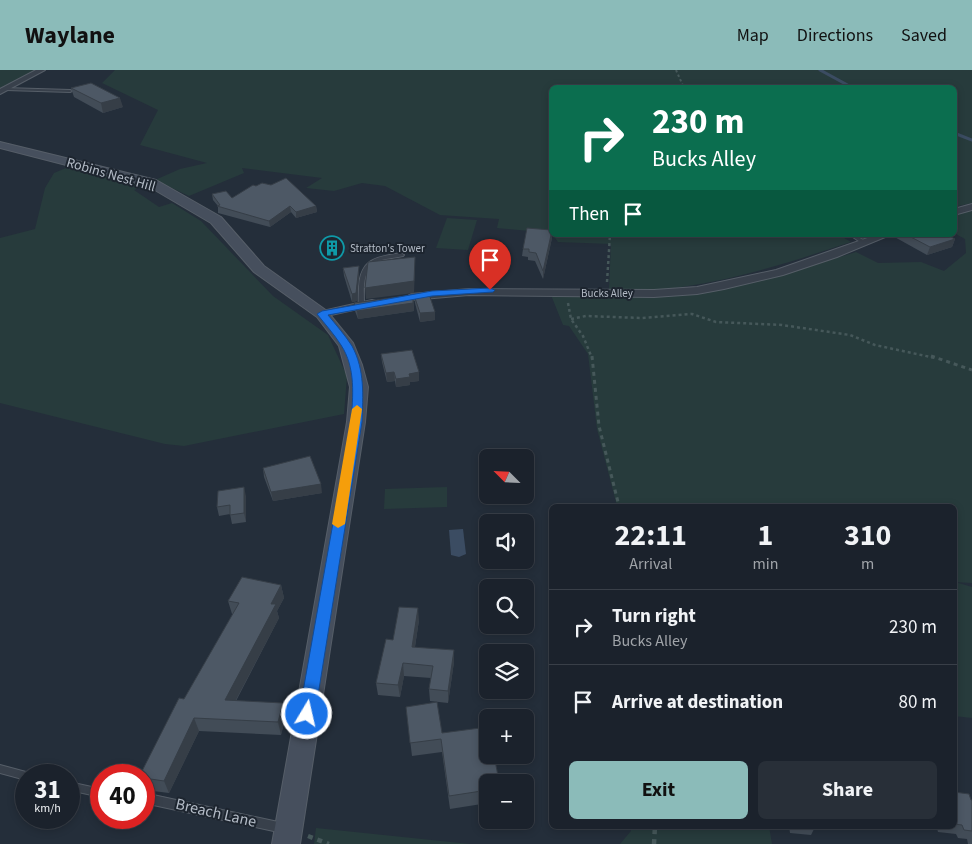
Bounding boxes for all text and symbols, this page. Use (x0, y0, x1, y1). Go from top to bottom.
text: Waylane (25, 18, 115, 53)
text: Map (737, 23, 769, 48)
text: Directions (797, 23, 873, 48)
text: Saved (901, 23, 947, 48)
text: 230 m (652, 97, 744, 147)
icon: right (569, 105, 634, 170)
text: Bucks Alley (652, 143, 756, 175)
street label: Robins Nest Hill (64, 153, 158, 197)
icon: arrive (619, 200, 647, 228)
text: Then (569, 201, 609, 228)
building icon: Stratton's Tower (319, 235, 345, 261)
pin (469, 239, 511, 290)
place label: Stratton's Tower (350, 241, 425, 256)
icon: arrive (476, 246, 504, 274)
street label: Bucks Alley (581, 286, 633, 301)
north arrow (479, 449, 534, 504)
map controls (479, 449, 534, 829)
button: sound (479, 514, 534, 569)
text: 22:11 (615, 514, 687, 557)
text: 1 (757, 514, 773, 557)
text: 310 (844, 514, 891, 557)
text: Arrival (629, 553, 672, 575)
text: min (752, 553, 778, 575)
text: m (861, 553, 874, 575)
button: search (479, 579, 534, 634)
text: Turn right (612, 603, 696, 630)
icon: right (569, 613, 597, 641)
text: 230 m (889, 614, 937, 641)
text: Bucks Alley (612, 630, 688, 652)
button: layers (479, 644, 534, 699)
position arrow (280, 687, 332, 739)
icon: arrive (569, 688, 597, 716)
text: Arrive at destination (612, 689, 783, 716)
text: 80 m (899, 689, 937, 716)
button: + (479, 709, 534, 764)
button: Exit (569, 761, 748, 819)
button: Share (758, 761, 937, 819)
speed limit sign: 40 (90, 764, 155, 829)
text: 31 (34, 772, 61, 808)
button: − (479, 774, 534, 829)
street label: Breach Lane (173, 793, 259, 833)
text: km/h (34, 800, 61, 817)

